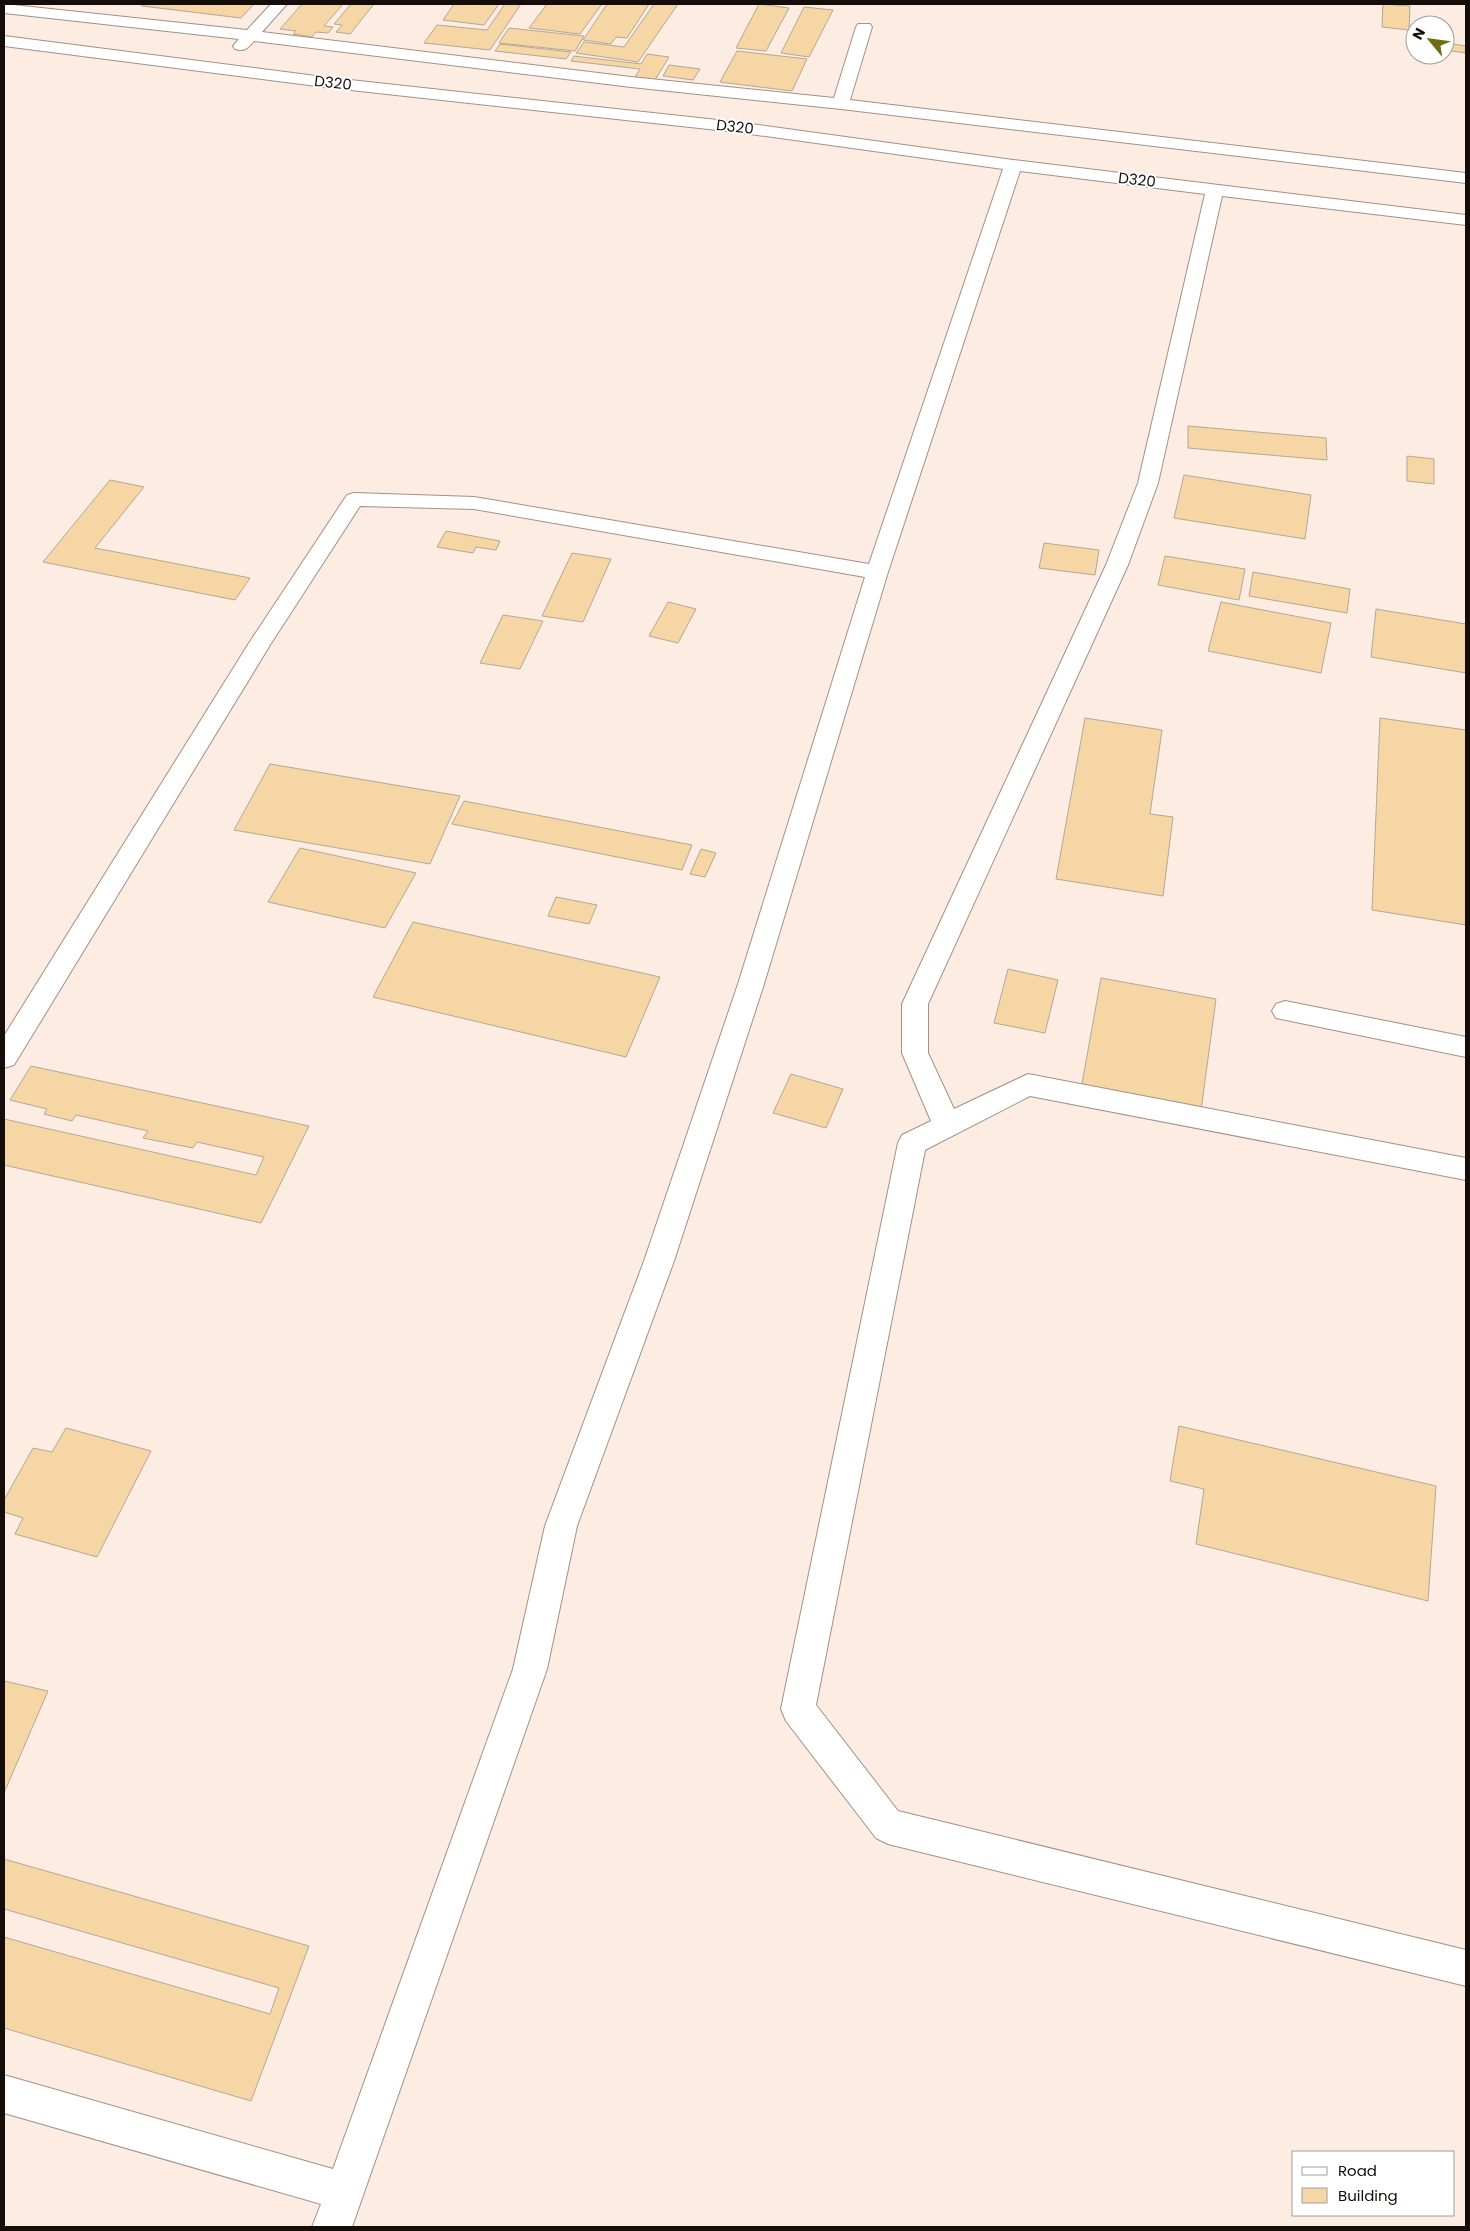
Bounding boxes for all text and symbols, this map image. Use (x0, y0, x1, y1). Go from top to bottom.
north arrow (1405, 15, 1455, 65)
text: N (1407, 24, 1430, 43)
street label: D320 (313, 70, 353, 95)
street label: D320 (715, 114, 755, 139)
street label: D320 (1117, 167, 1157, 192)
legend (1292, 2151, 1455, 2216)
text: Road (1338, 2160, 1377, 2181)
text: Building (1338, 2185, 1398, 2206)

